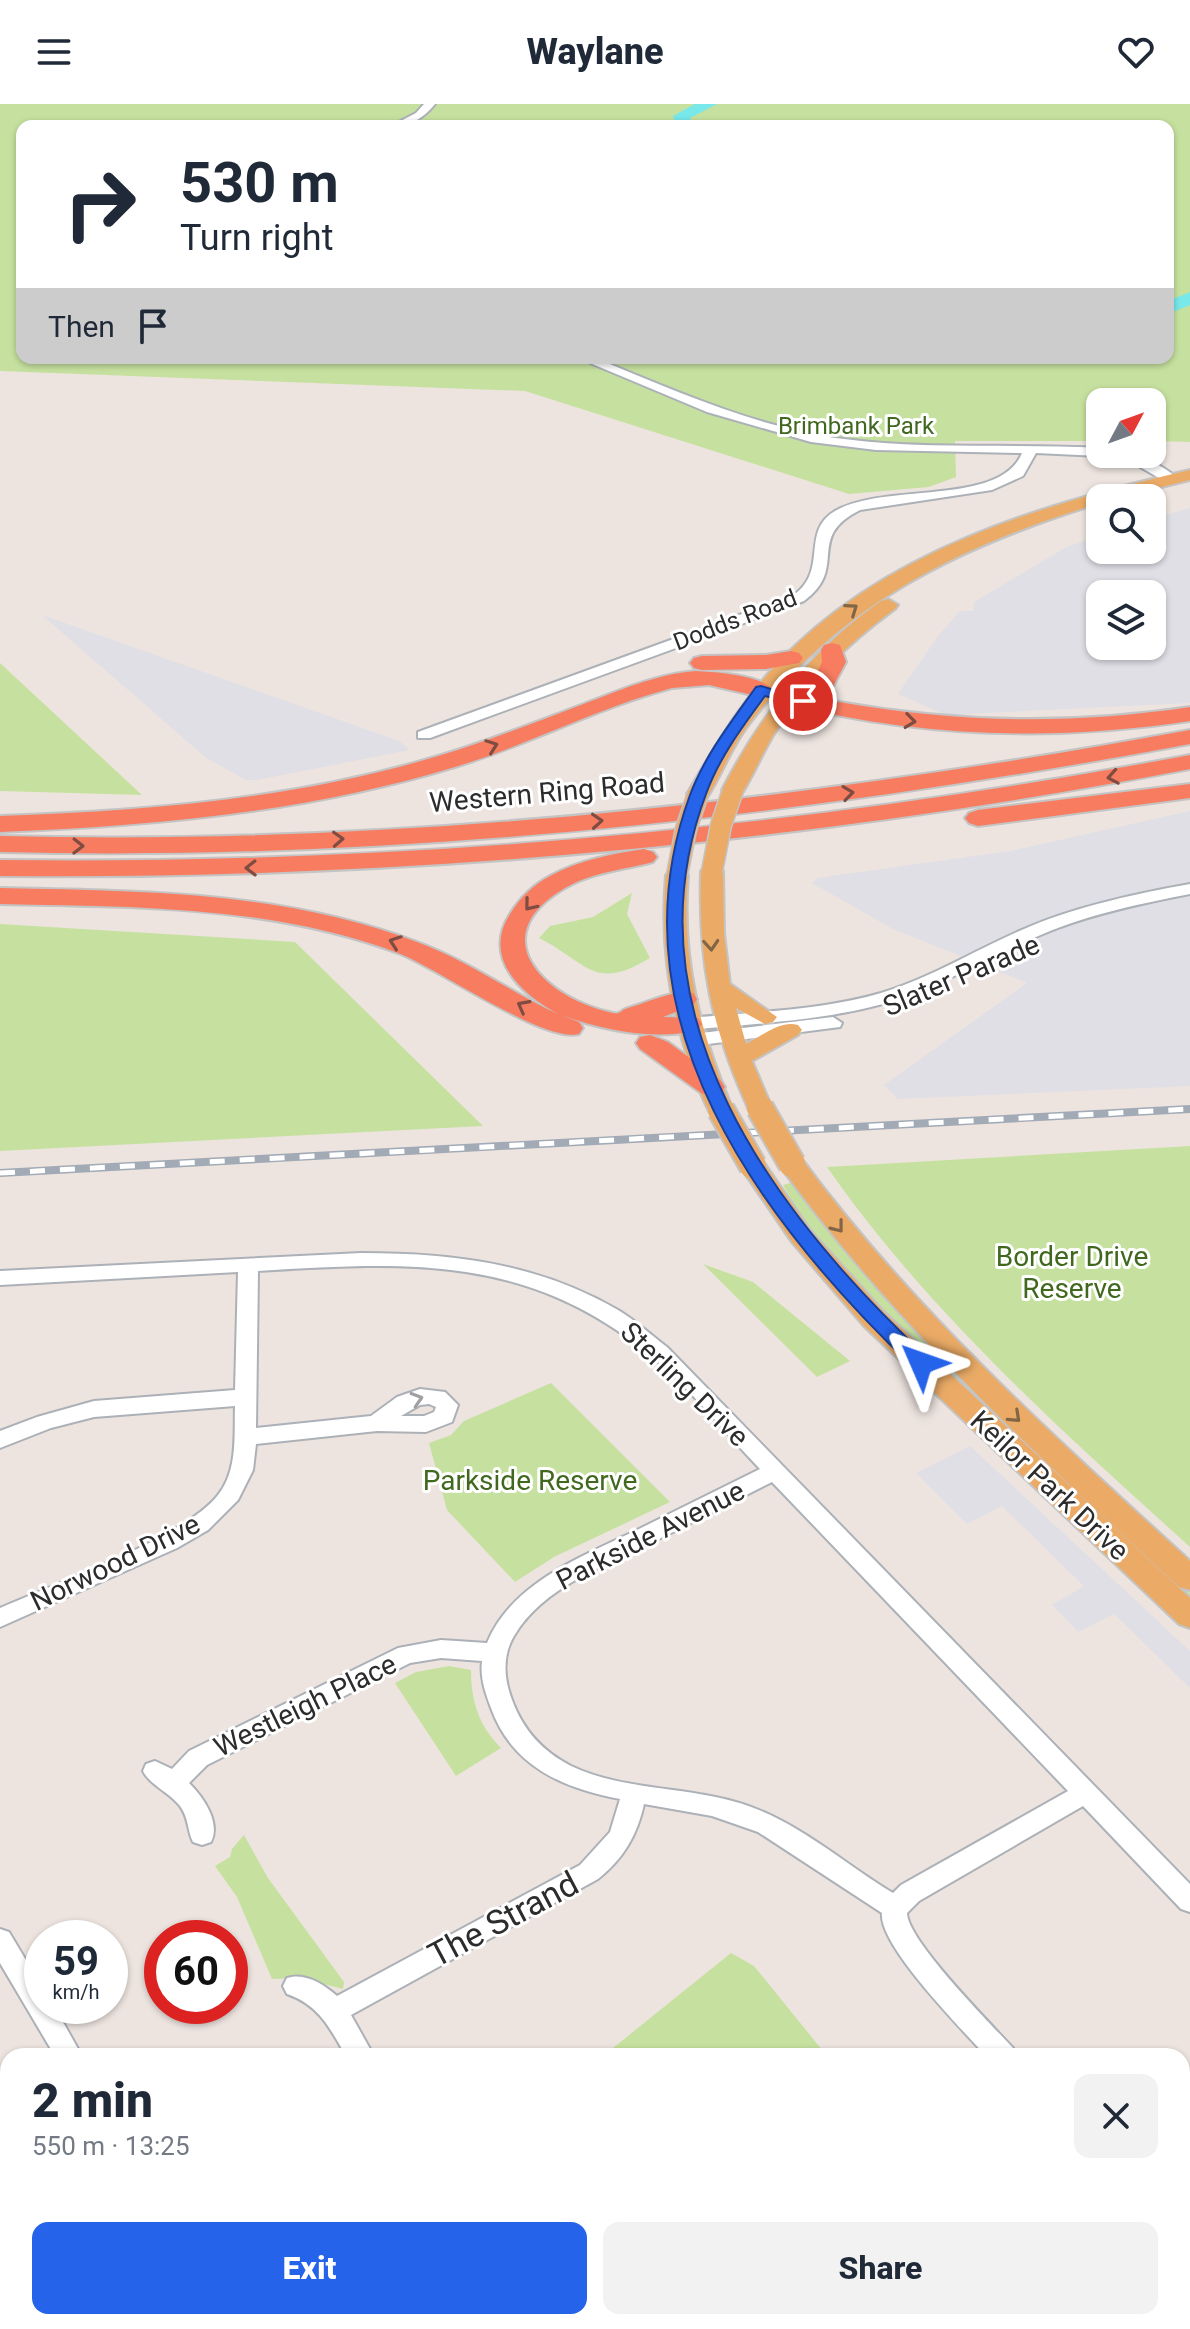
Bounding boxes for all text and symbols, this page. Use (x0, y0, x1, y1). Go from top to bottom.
icon: menu (32, 30, 76, 74)
icon: heart (1114, 30, 1158, 74)
text: Waylane (527, 31, 663, 73)
text: 530 m (180, 150, 339, 216)
icon: right (48, 152, 152, 256)
text: Turn right (180, 217, 333, 259)
icon: arrive (131, 304, 175, 348)
text: Then (48, 309, 115, 344)
north arrow (1086, 388, 1166, 468)
map controls (1086, 388, 1166, 660)
park label: Brimbank Park (778, 412, 935, 440)
button: search (1086, 484, 1166, 564)
button: layers (1086, 580, 1166, 660)
street label: Dodds Road (669, 584, 801, 656)
one-way arrow (843, 604, 858, 618)
pin (769, 667, 837, 735)
icon: arrive (781, 679, 825, 723)
one-way arrow (903, 712, 917, 729)
one-way arrow (485, 739, 499, 756)
street label: Western Ring Road (428, 766, 666, 819)
one-way arrow (1107, 768, 1120, 785)
one-way arrow (841, 785, 855, 802)
one-way arrow (591, 812, 604, 829)
one-way arrow (332, 831, 345, 848)
one-way arrow (72, 837, 85, 854)
one-way arrow (244, 859, 257, 876)
one-way arrow (525, 896, 540, 911)
street label: Slater Parade (878, 928, 1044, 1023)
one-way arrow (389, 935, 403, 952)
one-way arrow (702, 939, 719, 952)
one-way arrow (517, 1000, 531, 1016)
one-way arrow (828, 1218, 843, 1232)
park label: Border Drive Reserve (996, 1240, 1148, 1305)
street label: Sterling Drive (614, 1315, 755, 1453)
position arrow (879, 1321, 963, 1405)
one-way arrow (410, 1392, 423, 1408)
street label: Keilor Park Drive (964, 1404, 1136, 1567)
one-way arrow (1006, 1407, 1021, 1421)
park label: Parkside Reserve (423, 1464, 637, 1497)
street label: Parkside Avenue (551, 1474, 750, 1597)
street label: Norwood Drive (25, 1507, 205, 1618)
street label: Westleigh Place (209, 1647, 402, 1764)
street label: The Strand (421, 1863, 585, 1975)
speed limit sign: 60 (144, 1920, 248, 2024)
text: 59 (53, 1938, 99, 1985)
text: km/h (53, 1980, 99, 2004)
text: 2 min (32, 2072, 153, 2129)
button: close (1074, 2074, 1158, 2158)
text: 550 m · 13:25 (32, 2131, 190, 2161)
button: Exit (32, 2222, 587, 2314)
button: Share (603, 2222, 1158, 2314)

